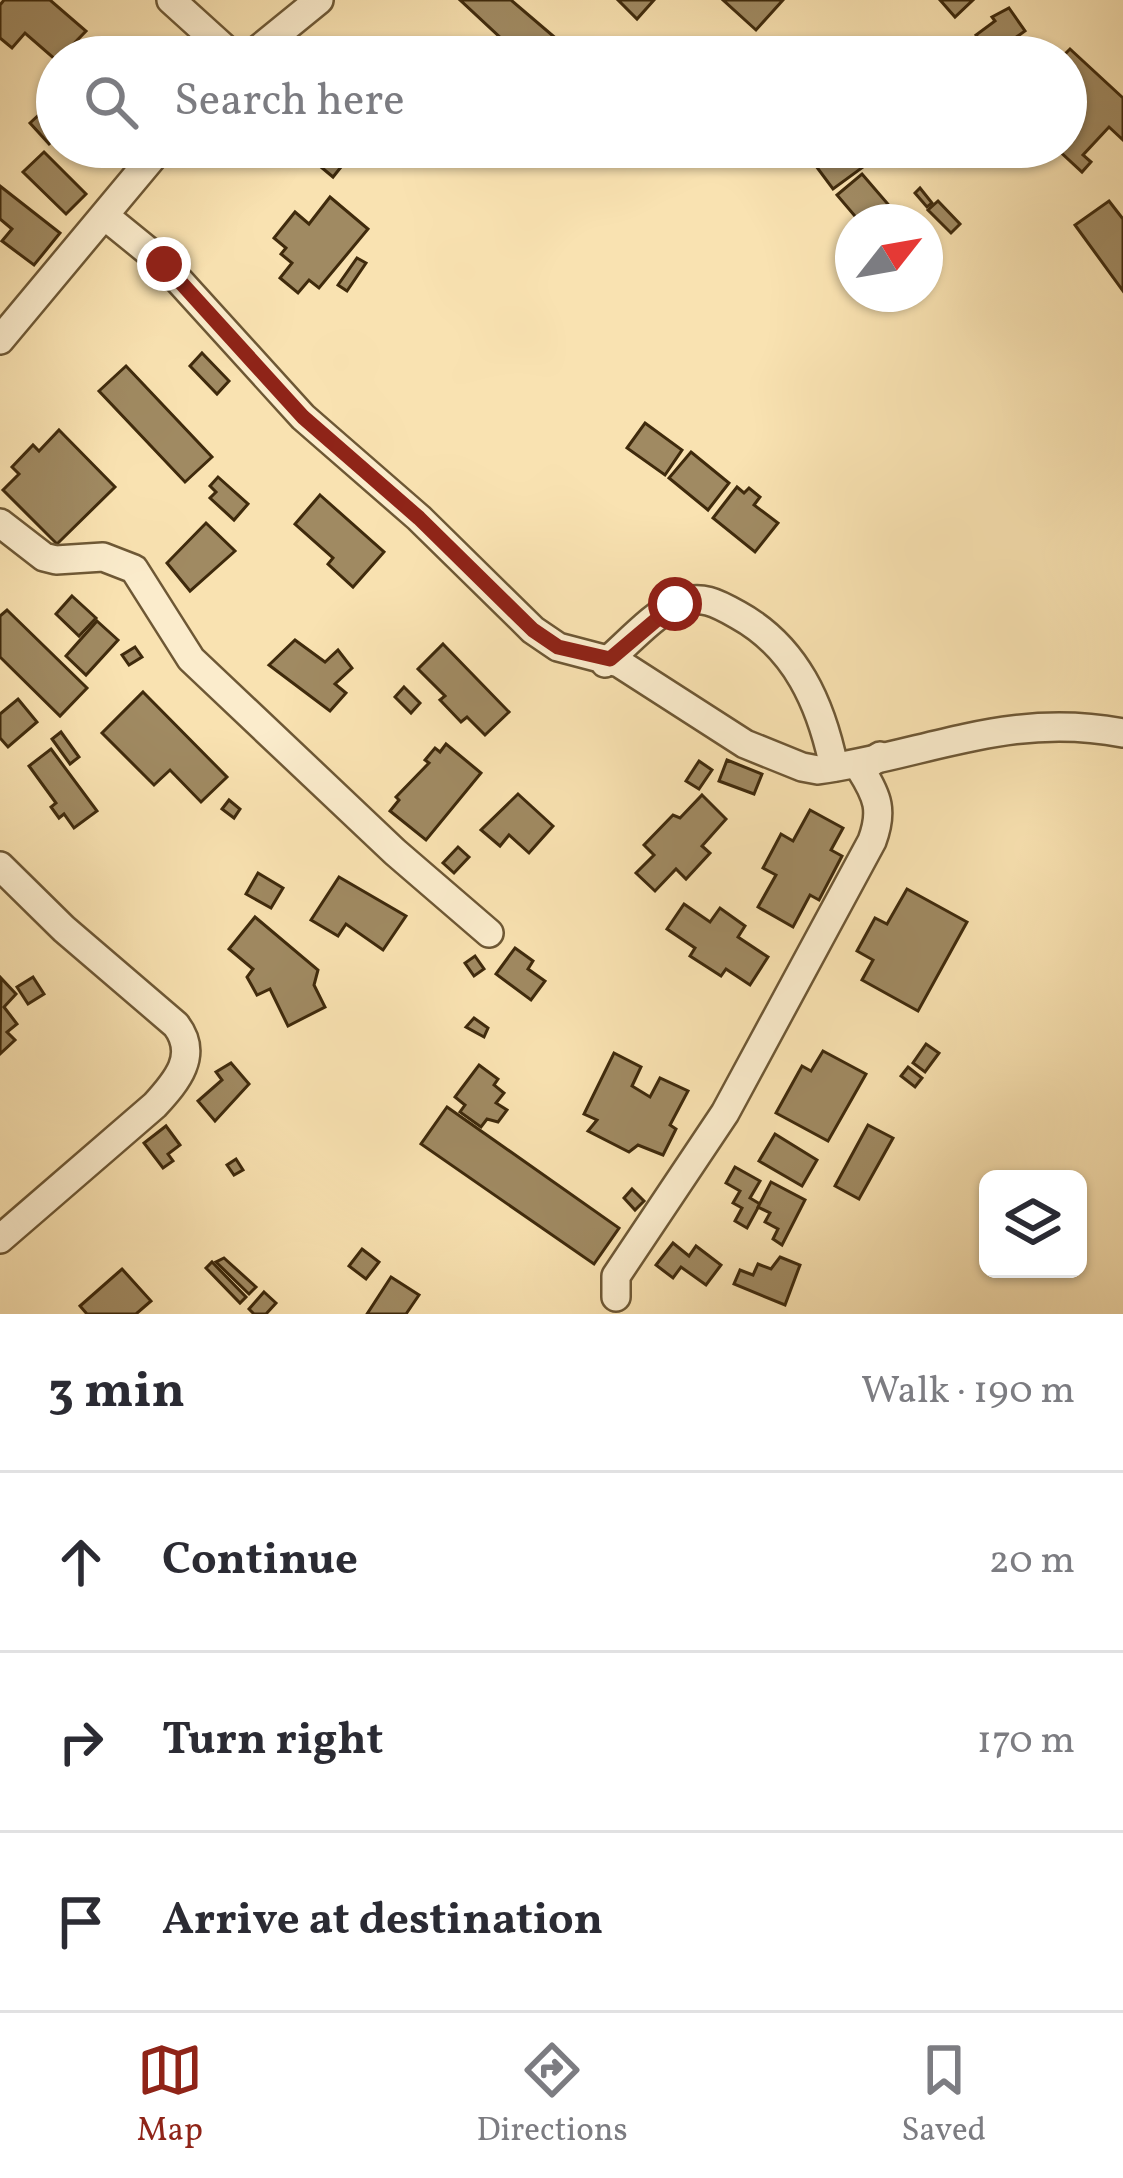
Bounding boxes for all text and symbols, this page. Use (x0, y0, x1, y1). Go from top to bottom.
search box (36, 36, 1087, 168)
icon: search (78, 69, 144, 135)
text: Search here (174, 71, 405, 134)
north arrow (835, 204, 943, 312)
route end (137, 237, 191, 291)
route start (648, 577, 702, 631)
map controls (979, 1170, 1087, 1278)
button: layers (979, 1170, 1087, 1278)
text: 3 min (48, 1357, 185, 1428)
text: Walk · 190 m (861, 1365, 1075, 1419)
icon: ahead (48, 1529, 114, 1595)
text: Continue (162, 1530, 358, 1593)
text: 20 m (989, 1535, 1075, 1589)
icon: right (48, 1709, 114, 1775)
text: Turn right (162, 1710, 383, 1773)
text: 170 m (977, 1715, 1075, 1769)
icon: arrive (48, 1889, 114, 1955)
text: Arrive at destination (162, 1890, 603, 1953)
tab: Map (137, 2037, 203, 2155)
tab: Directions (476, 2037, 628, 2155)
tab: Saved (901, 2037, 986, 2155)

